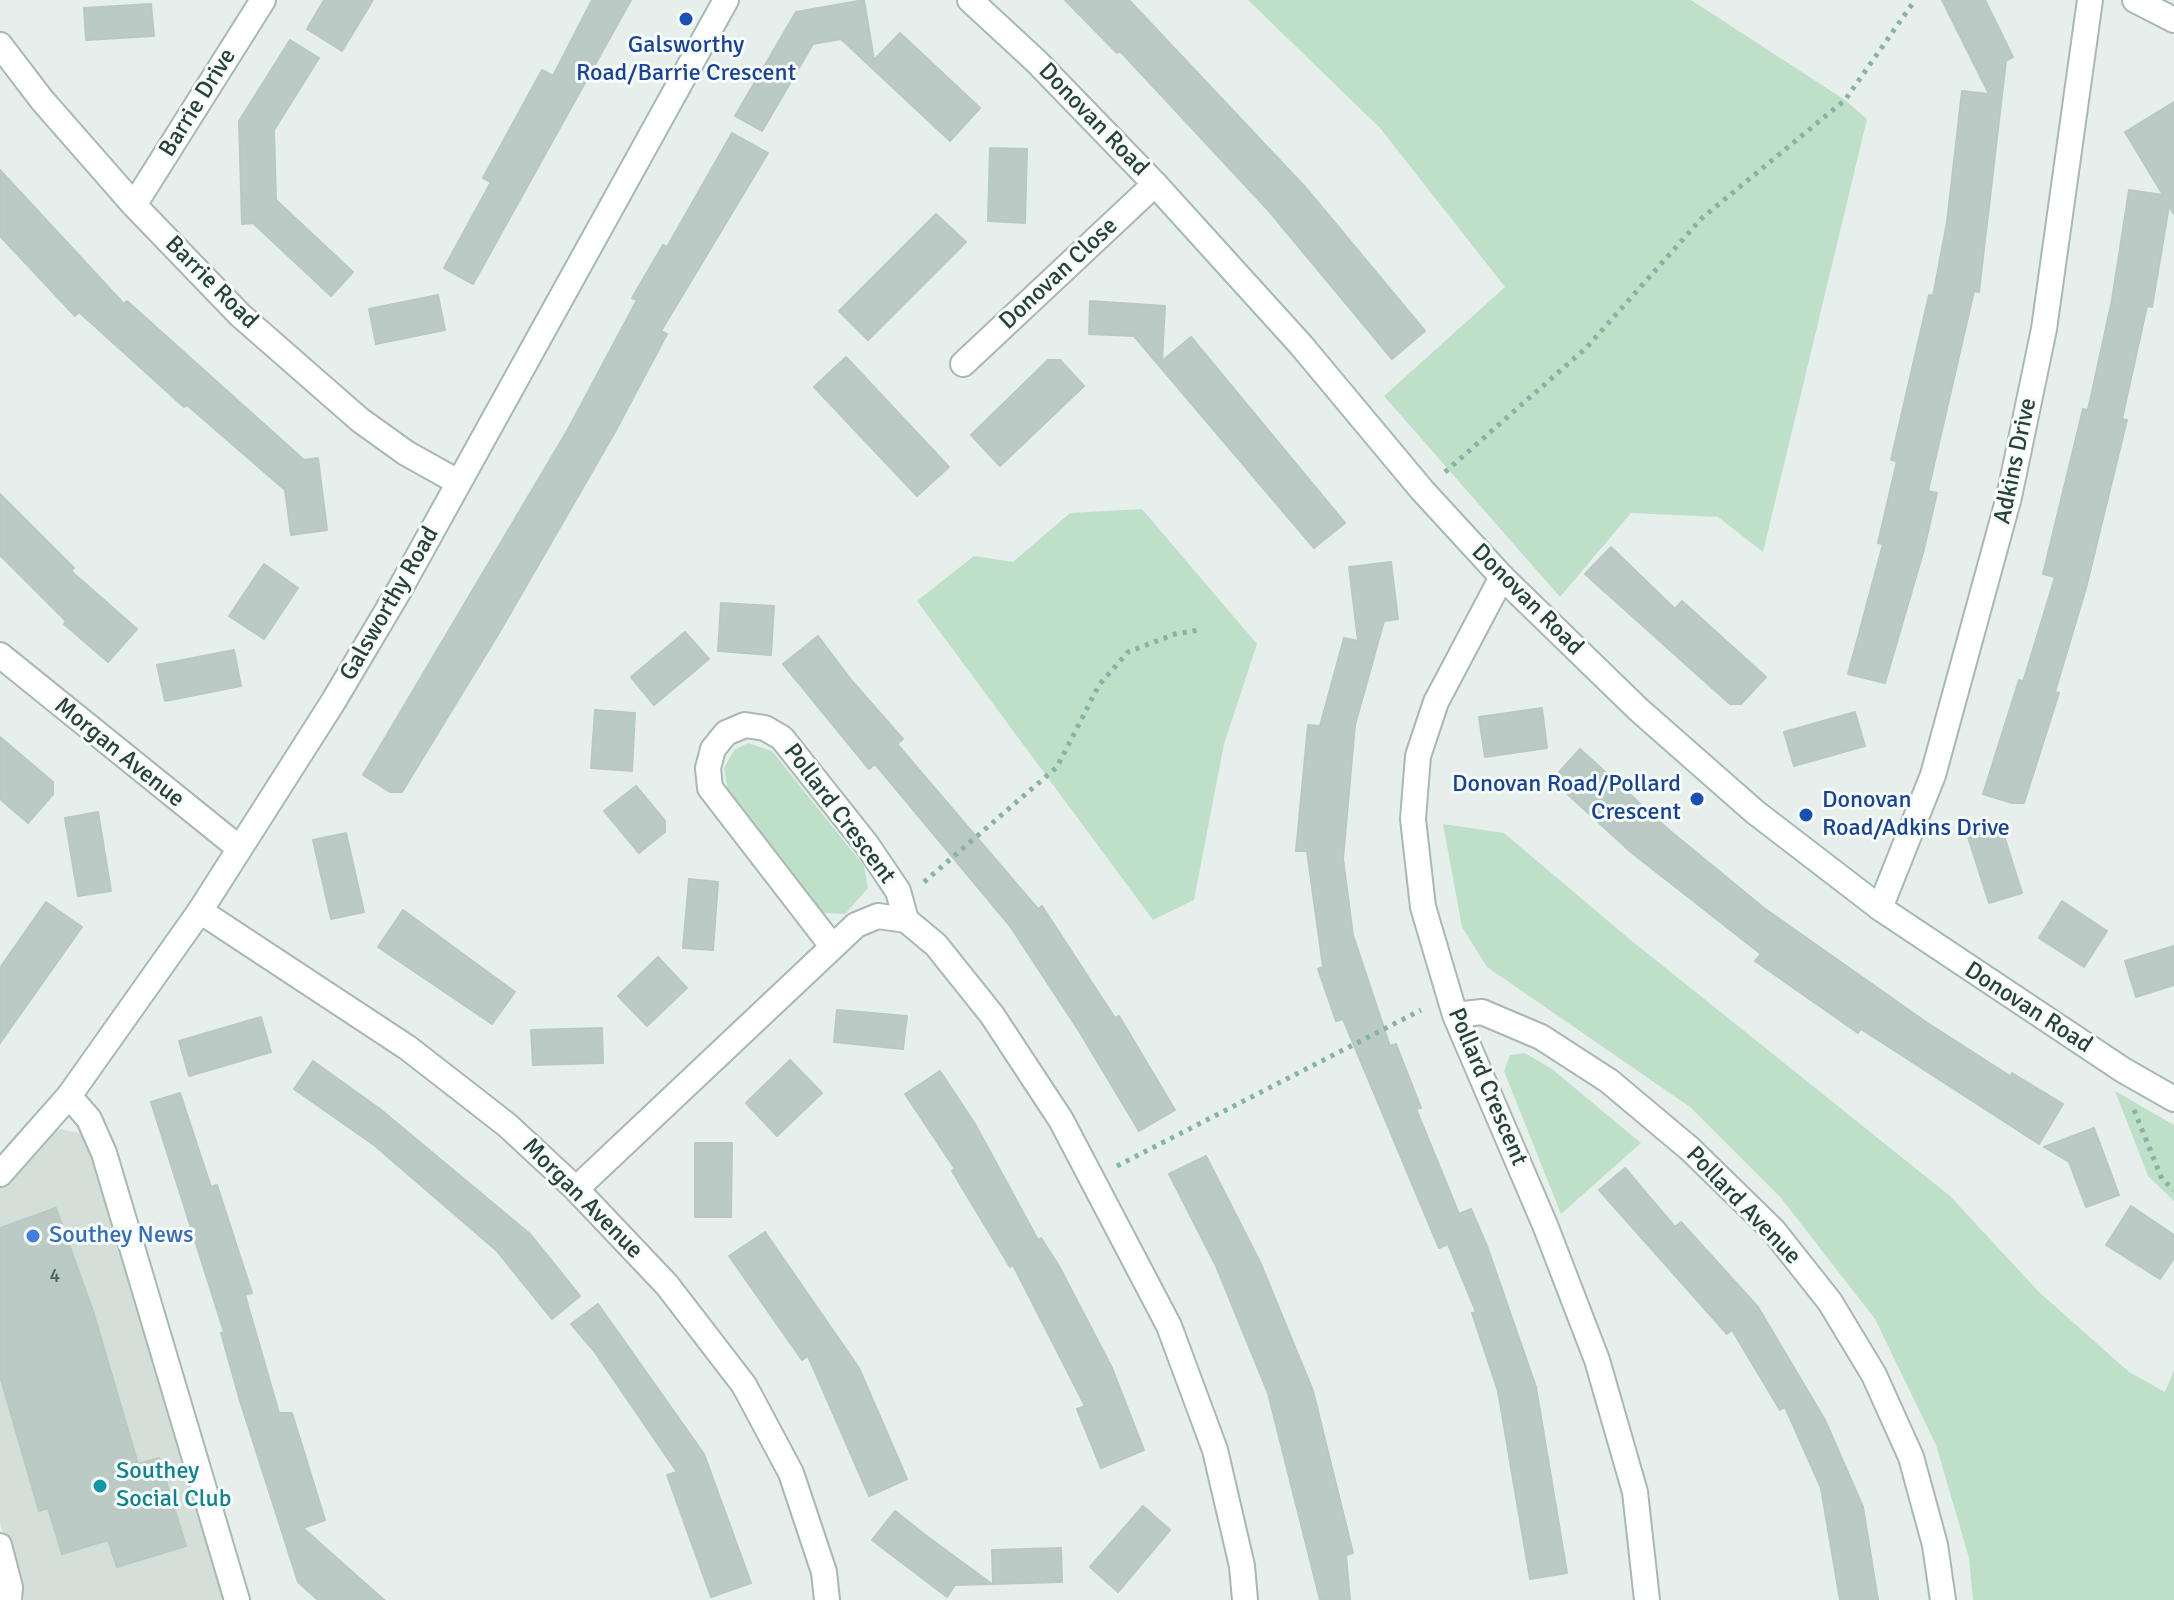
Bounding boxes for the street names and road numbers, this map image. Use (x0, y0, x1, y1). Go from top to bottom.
street label: Barrie Drive (153, 44, 243, 162)
street label: Donovan Road (1032, 57, 1154, 183)
street label: Donovan Close (994, 212, 1124, 336)
street label: Barrie Road (158, 230, 264, 336)
street label: Adkins Drive (1989, 395, 2043, 527)
street label: Galsworthy Road (334, 522, 446, 686)
street label: Donovan Road (1465, 538, 1589, 662)
street label: Morgan Avenue (48, 692, 190, 814)
street label: Pollard Crescent (777, 738, 901, 890)
street label: Donovan Road (1959, 956, 2097, 1060)
street label: Pollard Crescent (1441, 1004, 1533, 1170)
street label: Morgan Avenue (516, 1133, 648, 1265)
street label: Pollard Avenue (1679, 1141, 1807, 1271)

